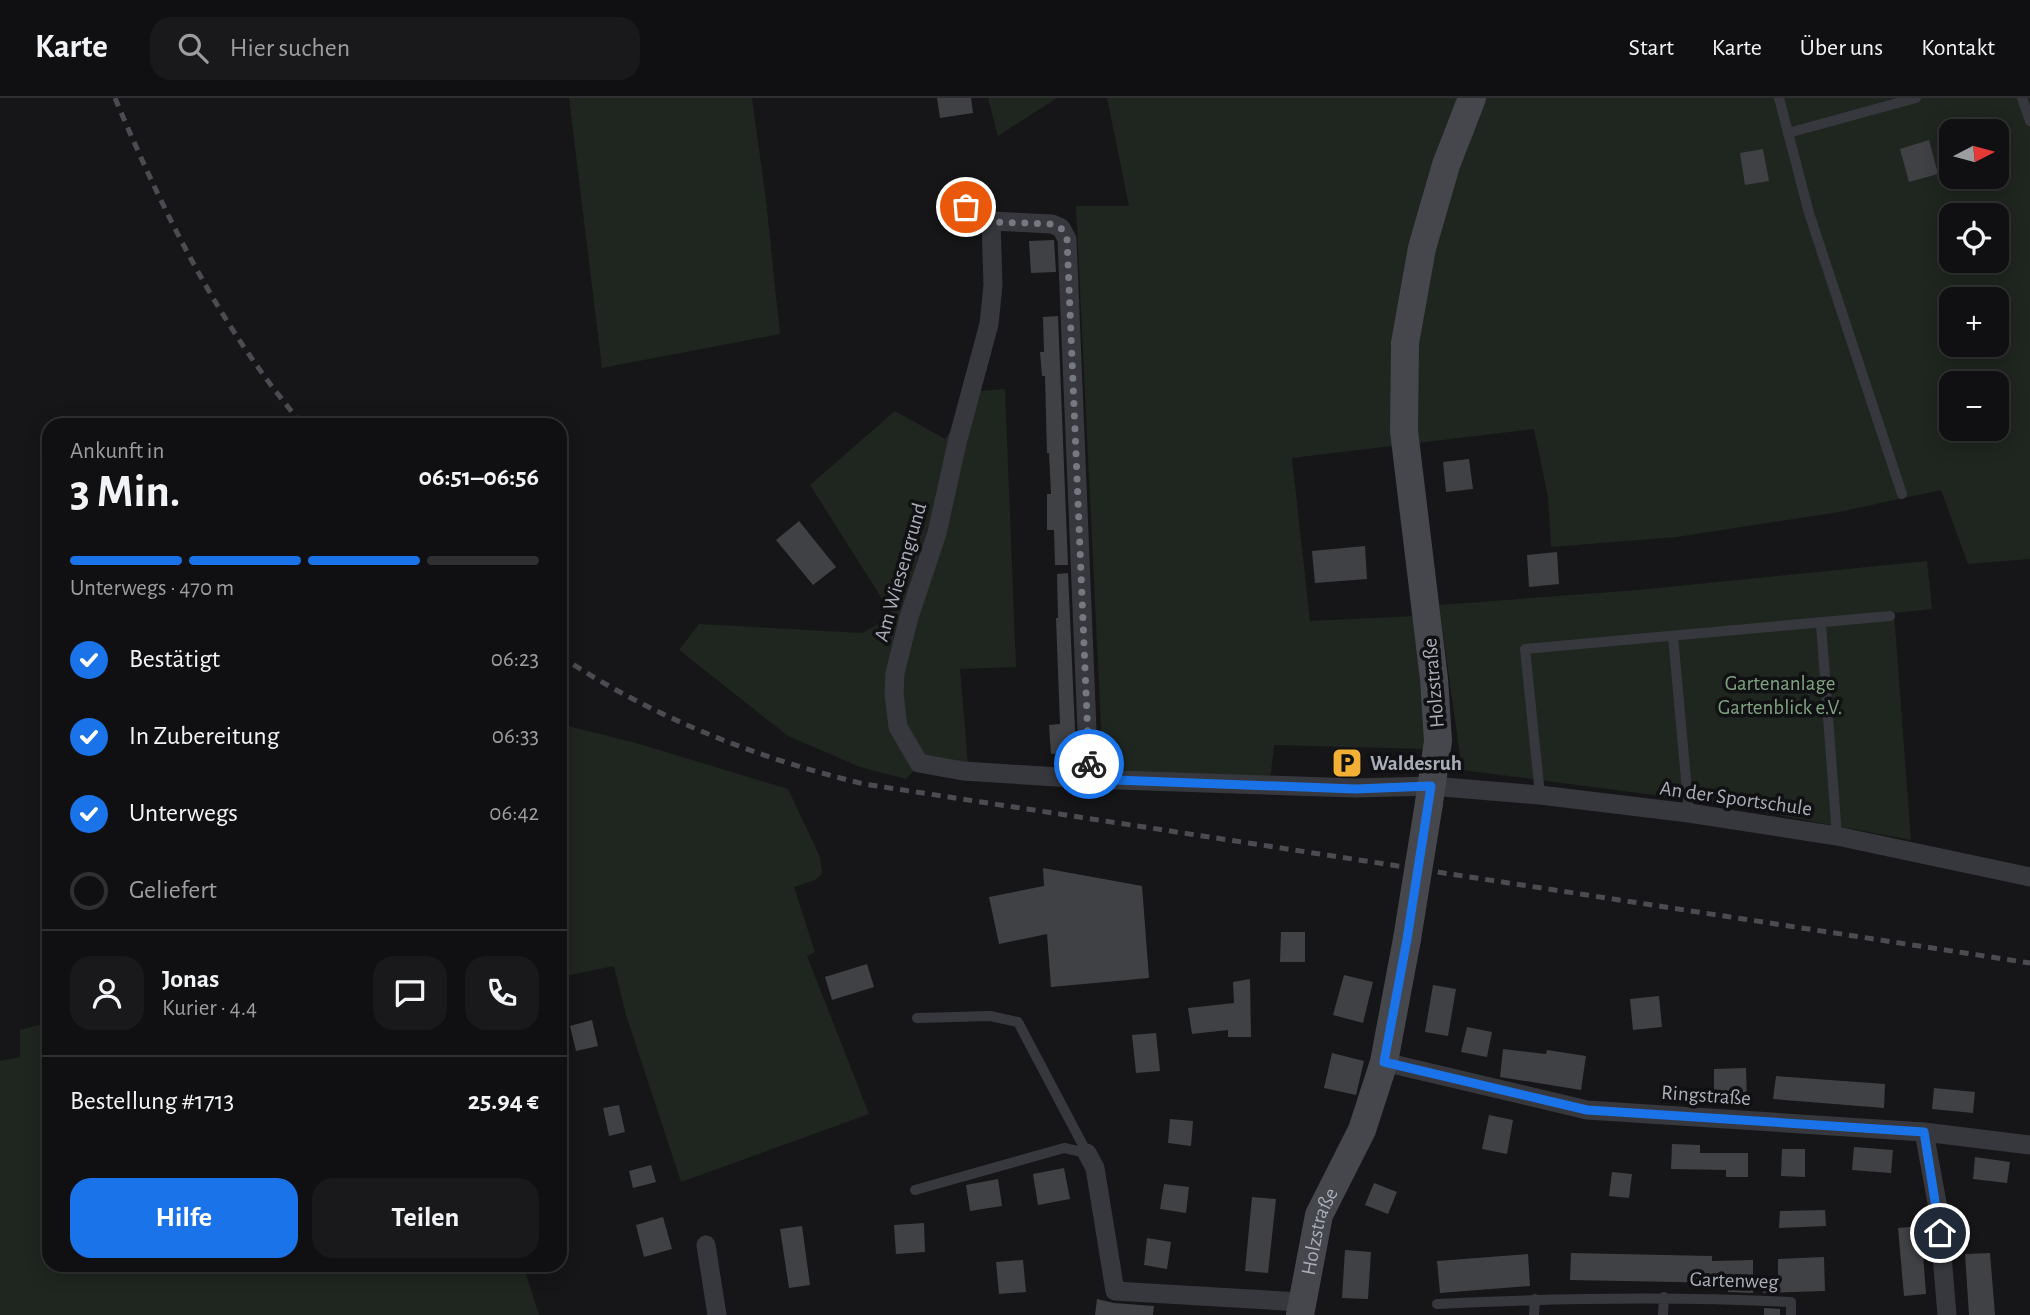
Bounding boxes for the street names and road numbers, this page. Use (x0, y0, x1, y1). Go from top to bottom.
street label: Am Wiesengrund (871, 500, 930, 644)
street label: Holzstraße (1419, 637, 1448, 729)
street label: An der Sportschule (1658, 777, 1813, 820)
street label: Ringstraße (1660, 1082, 1752, 1109)
street label: Holzstraße (1298, 1184, 1342, 1277)
street label: Gartenweg (1689, 1268, 1779, 1293)

